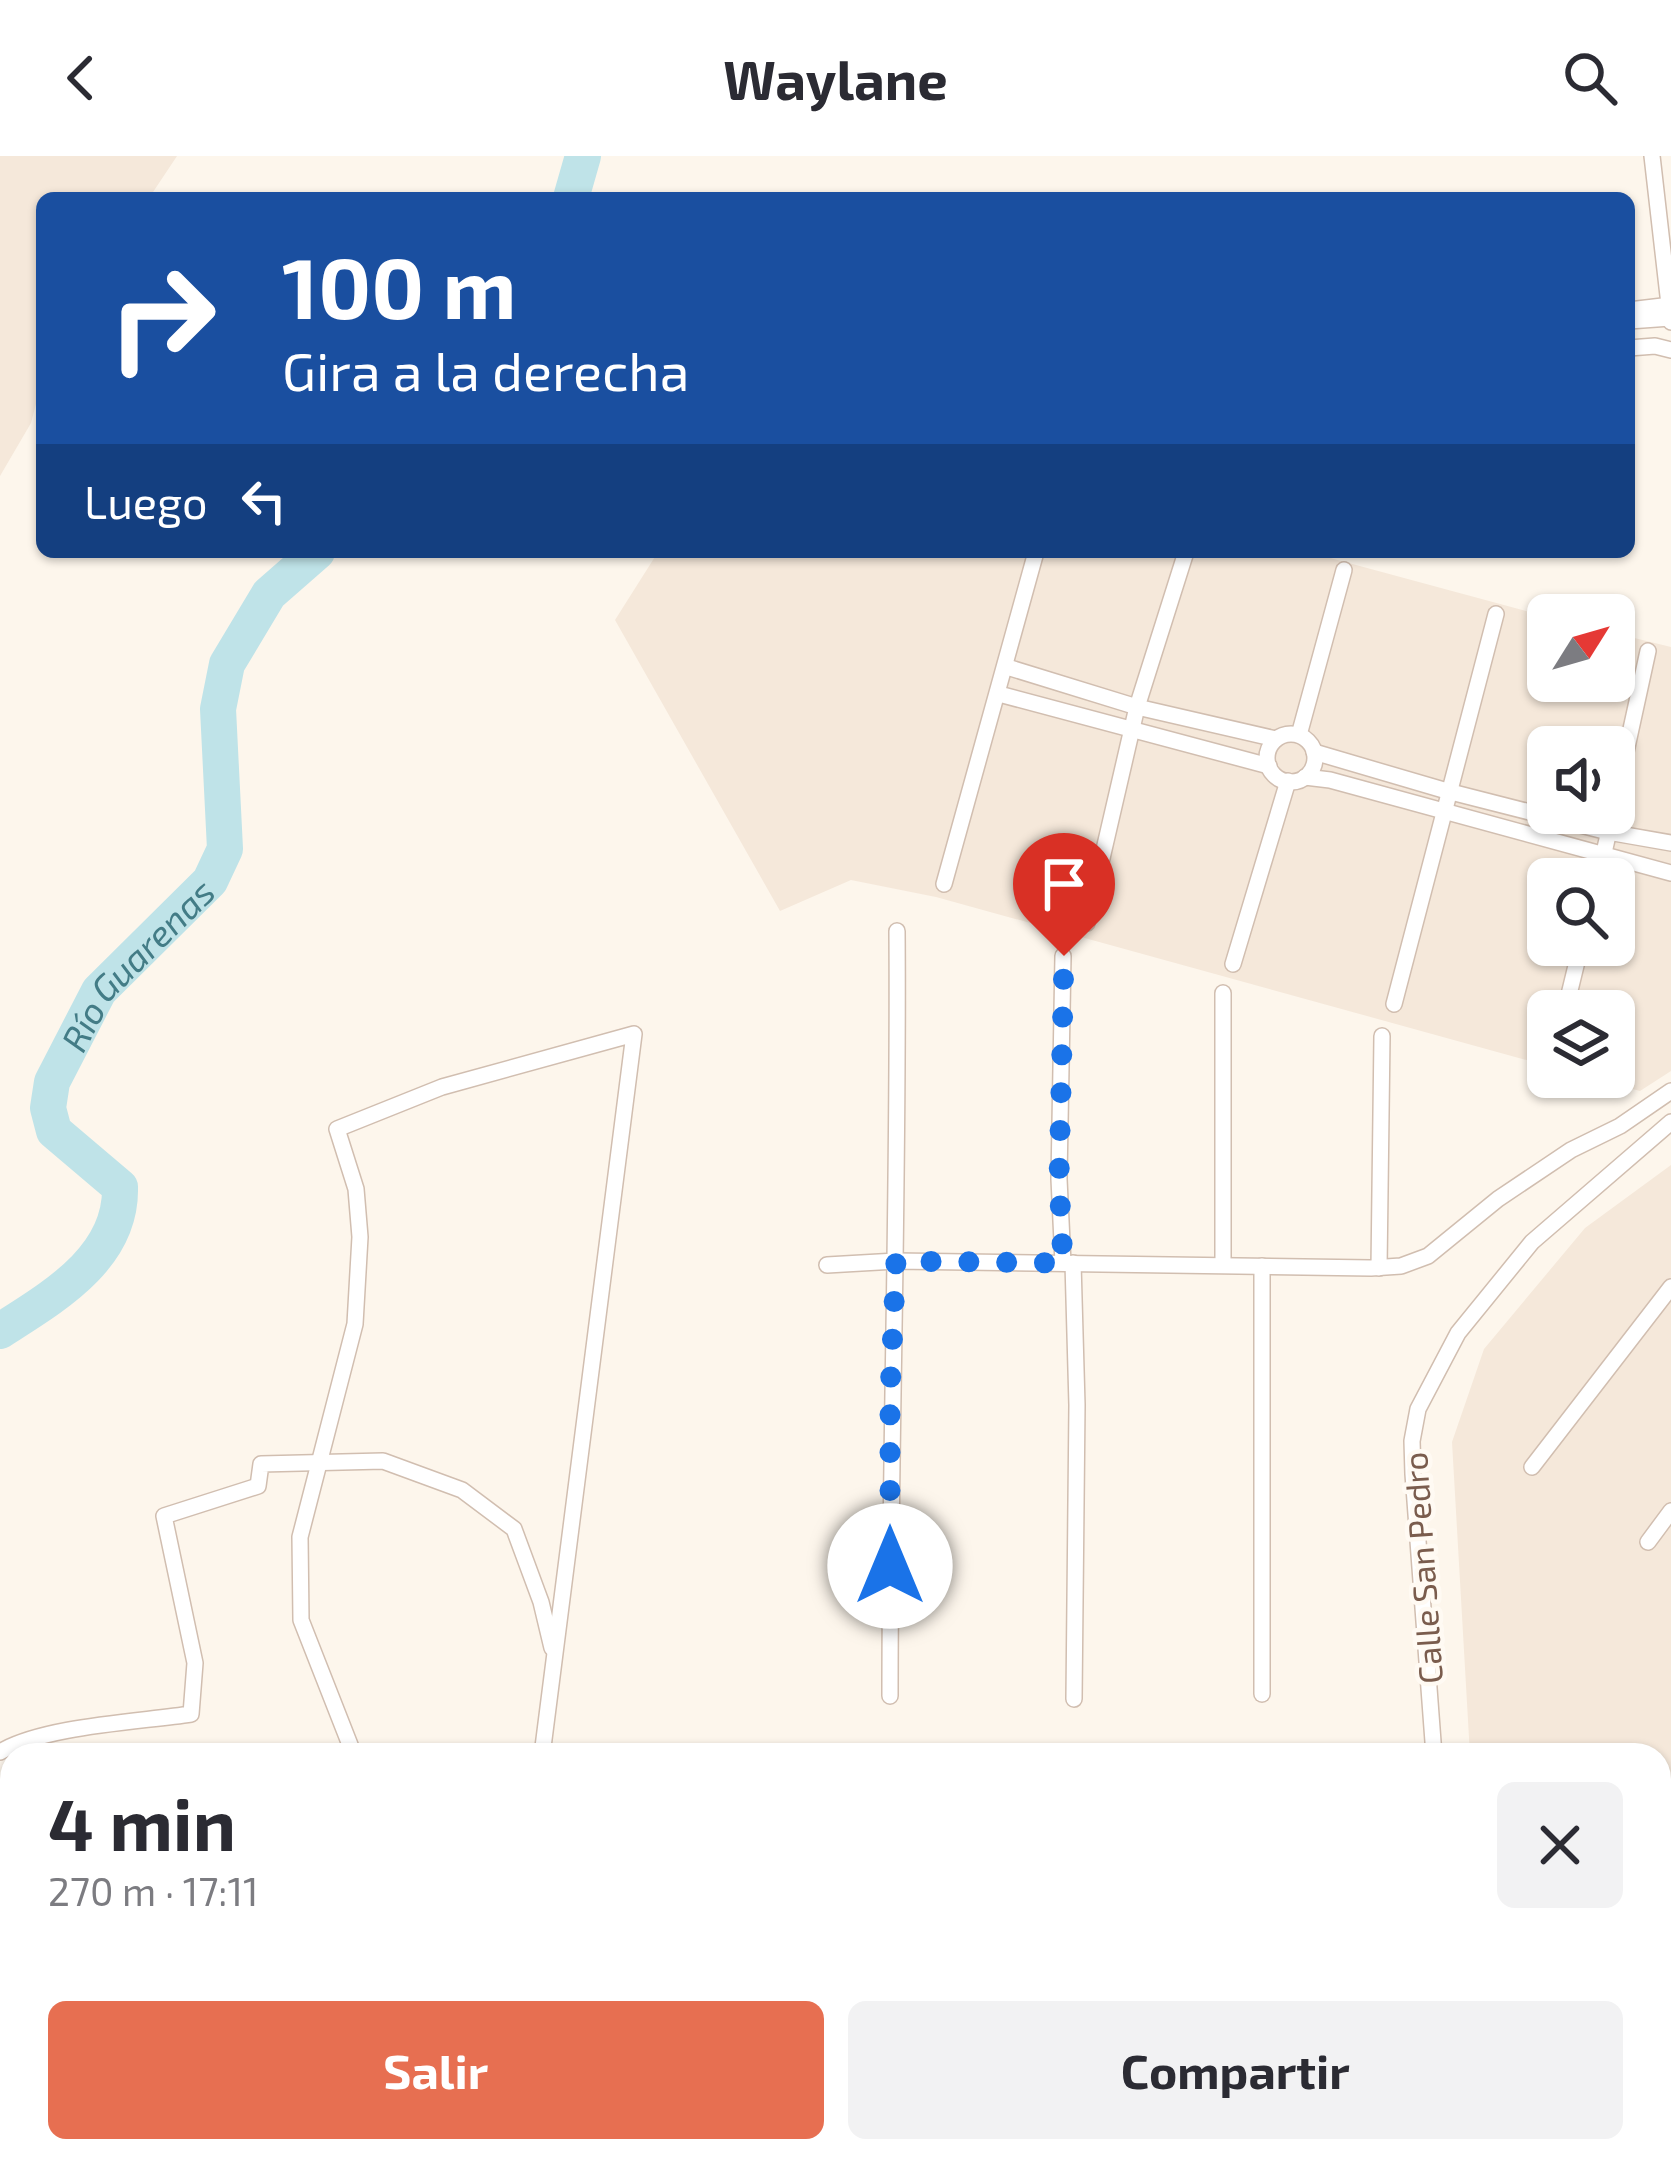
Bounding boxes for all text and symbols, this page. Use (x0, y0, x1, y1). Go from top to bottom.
icon: back (48, 45, 114, 111)
icon: search (1557, 45, 1623, 111)
text: Waylane (723, 46, 948, 111)
text: 100 m (282, 235, 516, 336)
icon: right (84, 240, 240, 396)
text: Gira a la derecha (282, 337, 689, 402)
icon: left (231, 468, 297, 534)
text: Luego (84, 474, 207, 528)
north arrow (1527, 594, 1635, 702)
map controls (1527, 594, 1635, 1098)
button: sound (1527, 726, 1635, 834)
pin (1013, 833, 1115, 956)
icon: arrive (1031, 851, 1097, 917)
button: search (1527, 858, 1635, 966)
water label: Río Guarenas (51, 869, 222, 1058)
button: layers (1527, 990, 1635, 1098)
street label: Calle San Pedro (1394, 1451, 1450, 1685)
position arrow (827, 1503, 953, 1629)
text: 4 min (48, 1779, 236, 1865)
button: close (1497, 1782, 1623, 1908)
text: 270 m · 17:11 (48, 1867, 259, 1914)
button: Salir (48, 2001, 824, 2139)
button: Compartir (848, 2001, 1623, 2139)

